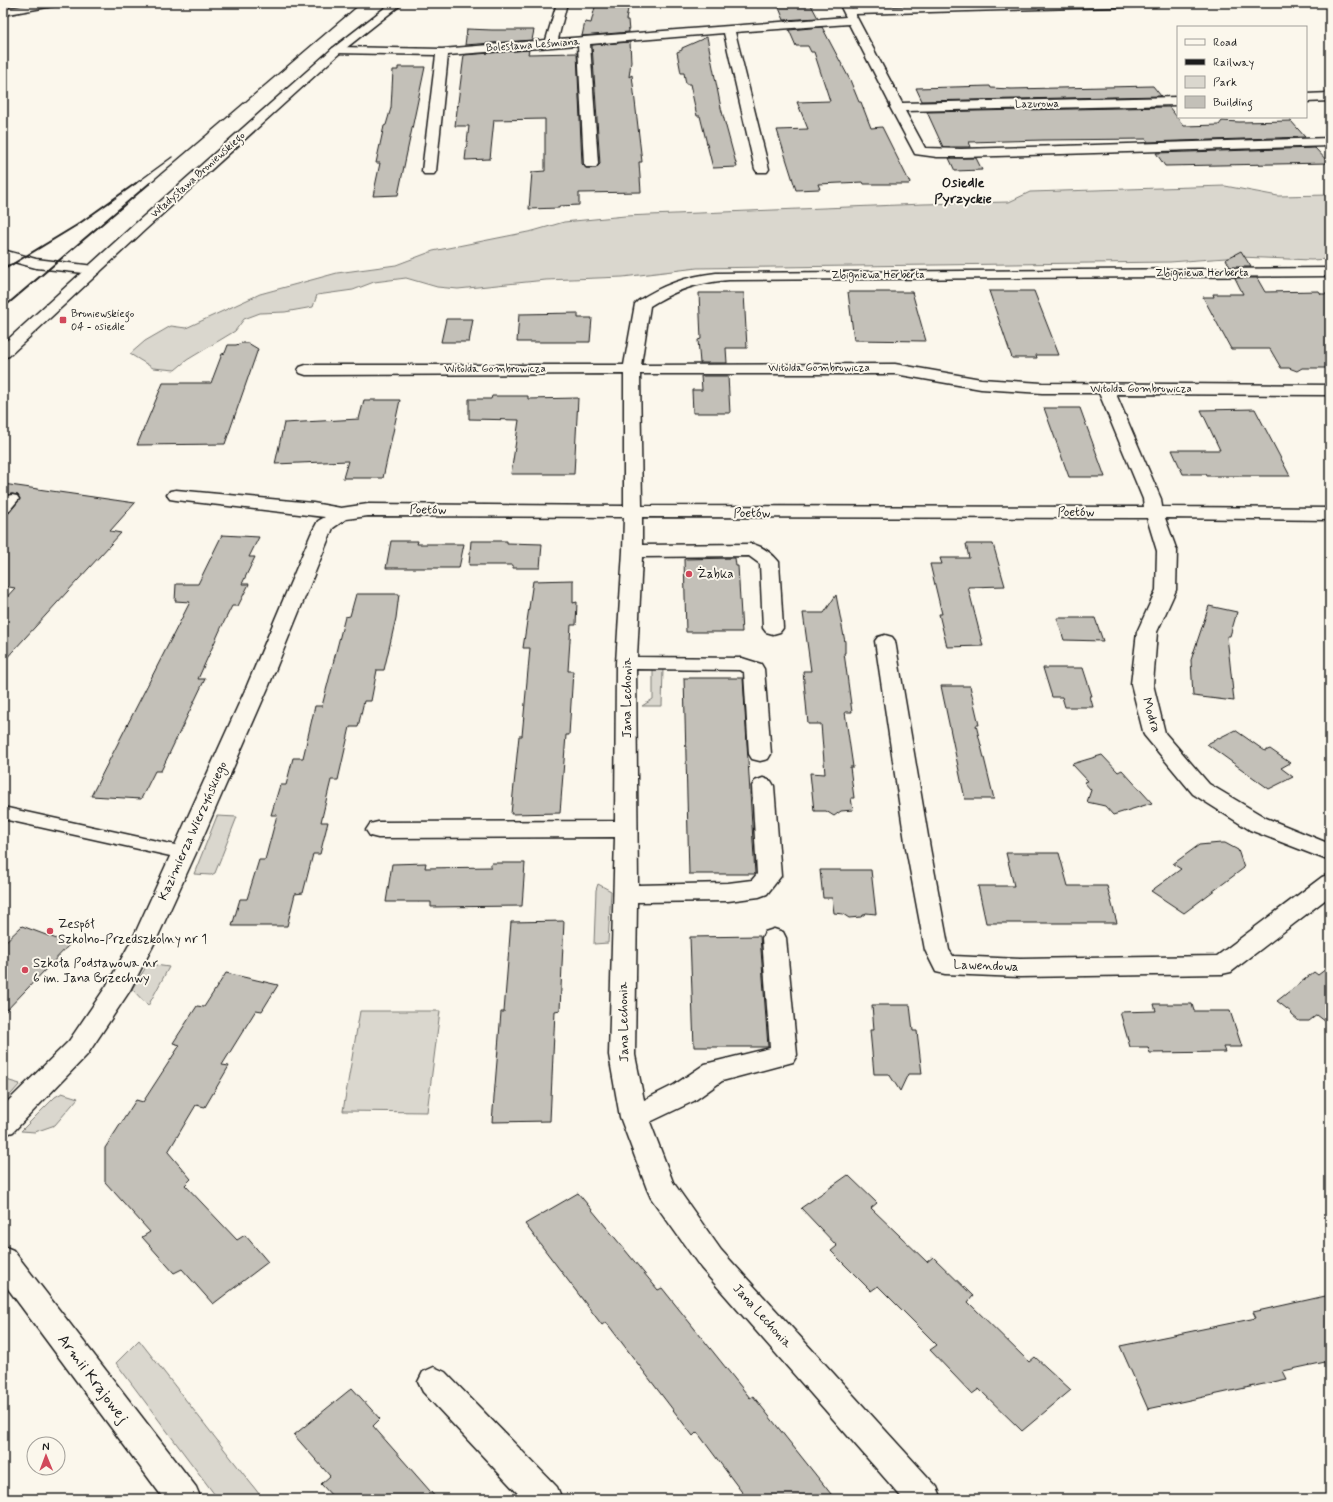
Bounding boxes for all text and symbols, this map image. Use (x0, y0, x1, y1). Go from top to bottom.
legend (1177, 26, 1307, 118)
street label: Bolesława Leśmiana (486, 35, 581, 55)
text: Road (1213, 35, 1237, 51)
text: Railway (1213, 55, 1255, 71)
text: Park (1213, 75, 1237, 91)
text: Building (1213, 95, 1253, 112)
street label: Lazurowa (1015, 97, 1060, 111)
street label: Władysława Broniewskiego (148, 128, 250, 223)
district label: Osiedle Pyrzyckie (934, 174, 992, 208)
street label: Zbigniewa Herberta (1155, 266, 1249, 281)
street label: Zbigniewa Herberta (831, 268, 925, 283)
place label: Broniewskiego 04 - osiedle (71, 307, 135, 334)
marker: Broniewskiego 04 - osiedle (58, 315, 68, 325)
street label: Witolda Gombrowicza (768, 361, 870, 375)
street label: Witolda Gombrowicza (444, 362, 546, 376)
street label: Witolda Gombrowicza (1090, 382, 1192, 396)
street label: Poetów (409, 501, 447, 519)
street label: Poetów (1057, 504, 1095, 521)
street label: Poetów (733, 505, 771, 522)
place label: Żabka (697, 566, 734, 583)
marker: Żabka (684, 569, 694, 579)
street label: Jana Lechonia (619, 657, 636, 738)
street label: Modra (1138, 696, 1164, 734)
street label: Kazimierza Wierzyńskiego (155, 759, 232, 904)
place label: Zespół Szkolno-Przedszkolny nr 1 (58, 916, 207, 948)
marker: Zespół Szkolno-Przedszkolny nr 1 (45, 926, 55, 936)
place label: Szkoła Podstawowa nr 6 im. Jana Brzechwy (33, 955, 159, 987)
street label: Lawendowa (953, 956, 1019, 976)
marker: Szkoła Podstawowa nr 6 im. Jana Brzechwy (20, 965, 30, 975)
street label: Jana Lechonia (615, 981, 633, 1062)
street label: Jana Lechonia (729, 1280, 795, 1352)
street label: Armii Krajowej (53, 1330, 133, 1428)
north arrow (26, 1436, 66, 1476)
text: N (42, 1440, 50, 1454)

